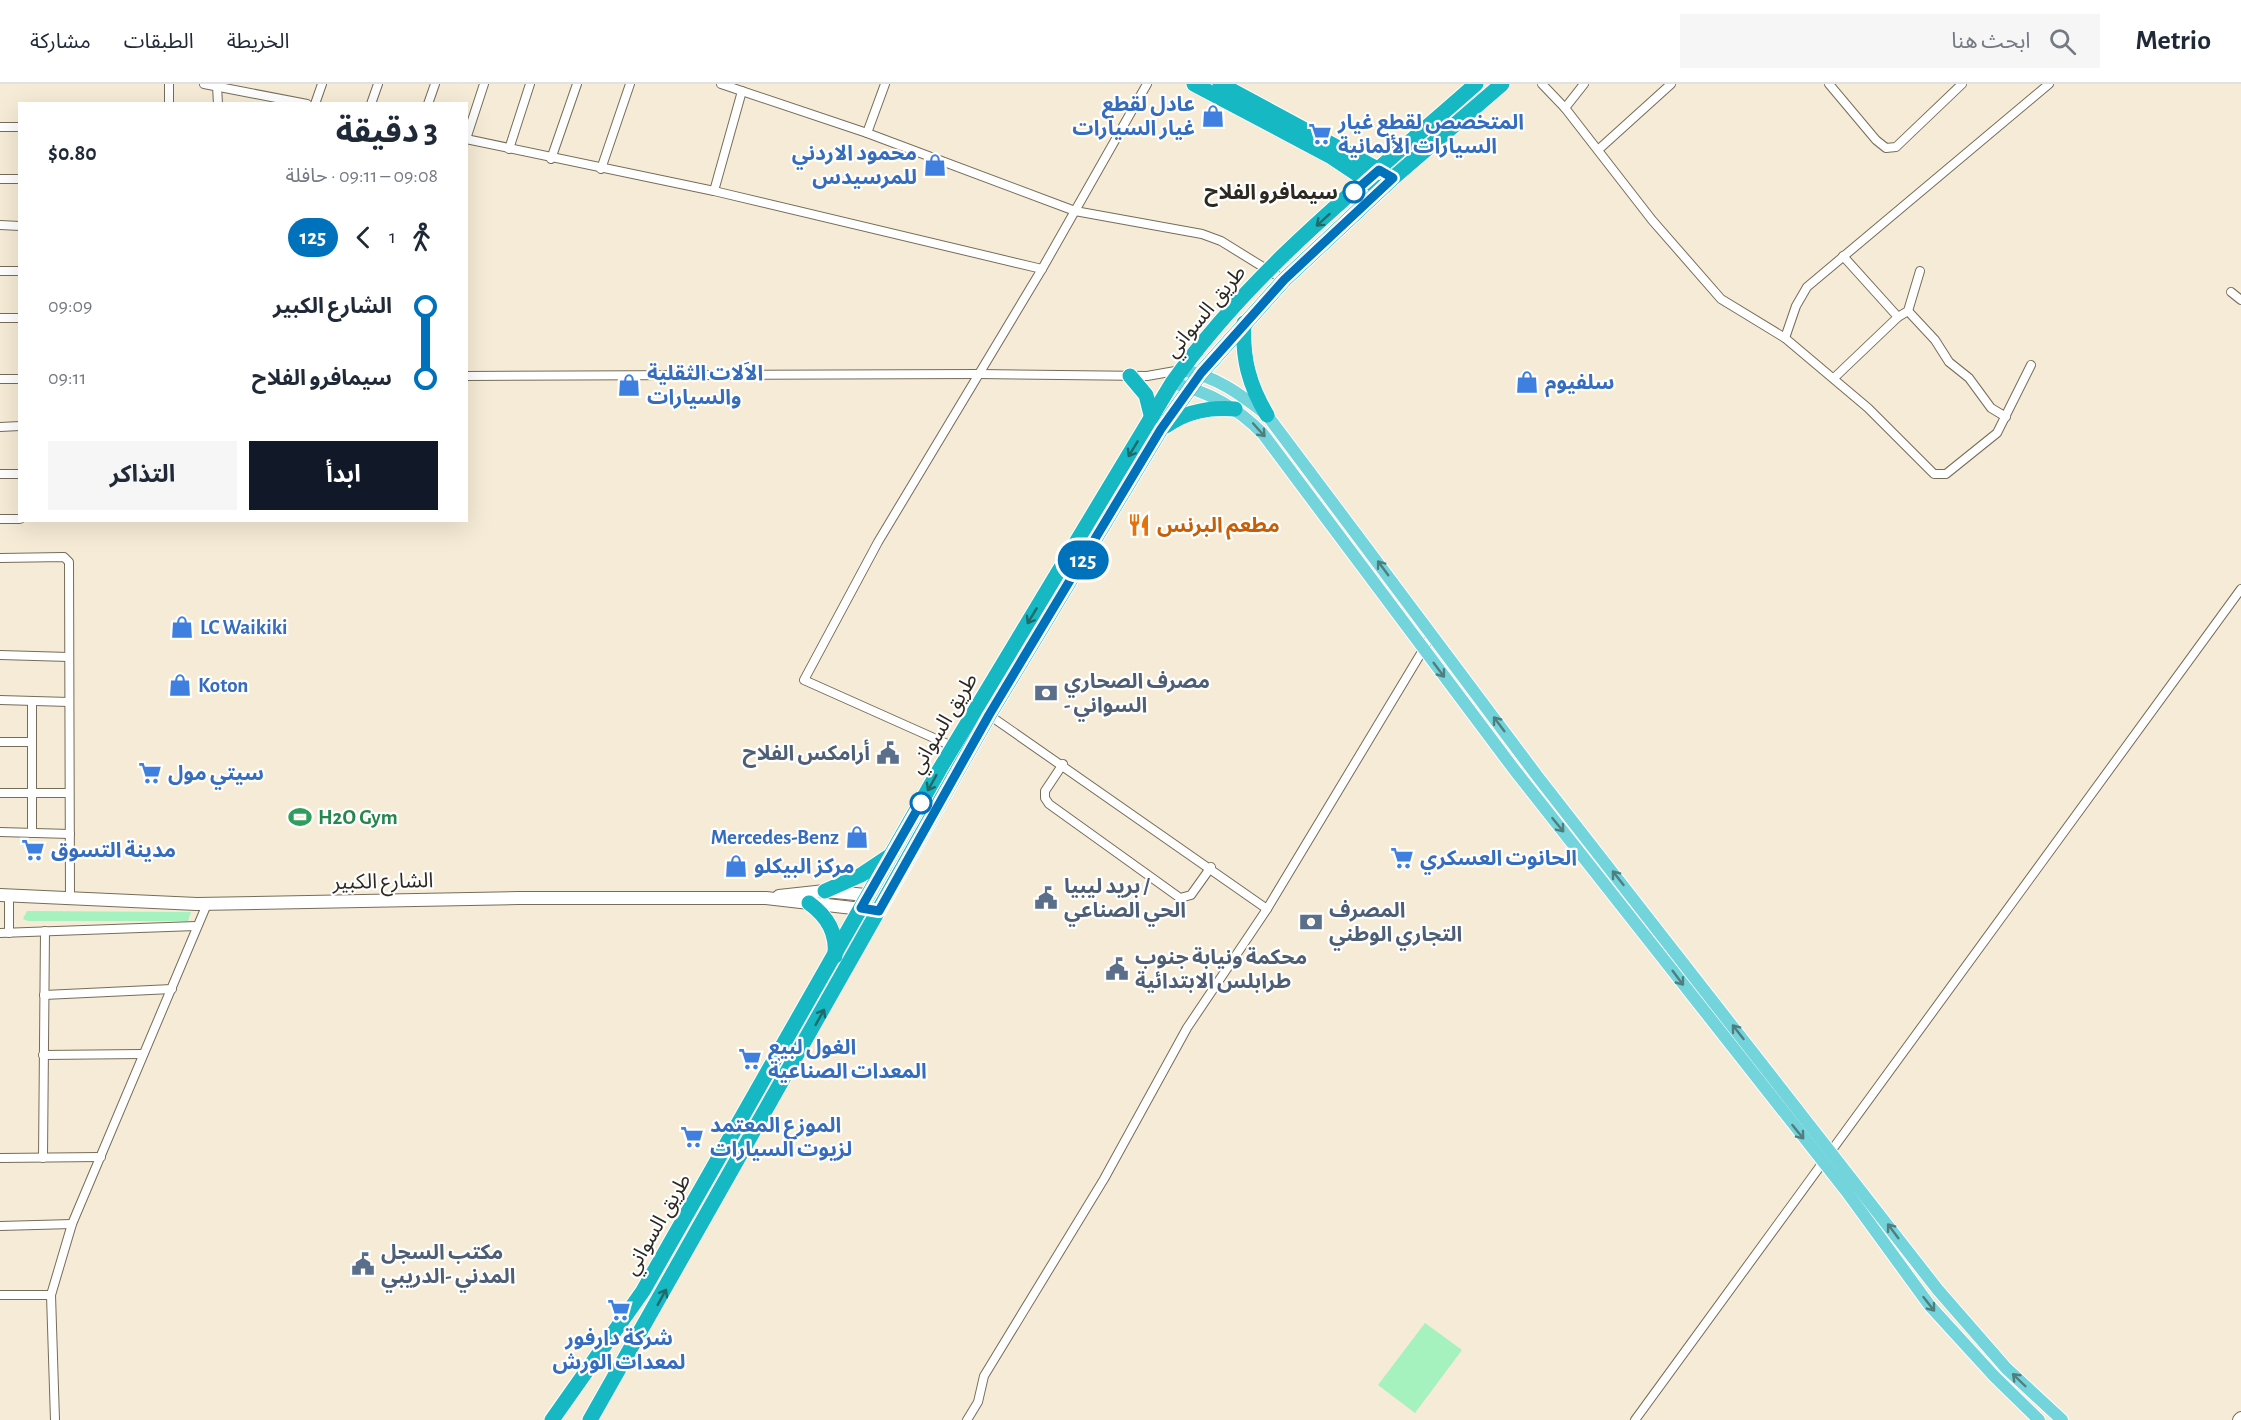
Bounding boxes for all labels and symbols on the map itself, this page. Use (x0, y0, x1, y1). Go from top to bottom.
place label: عادل لقطع غيار السيارات (1072, 94, 1195, 140)
shop icon: عادل لقطع غيار السيارات (1200, 103, 1226, 129)
place label: المتخصص لقطع غيار السيارات الألمانية (1337, 112, 1524, 158)
supermarket icon: المتخصص لقطع غيار السيارات الألمانية (1307, 121, 1333, 147)
place label: محمود الاردني للمرسيدس (792, 143, 917, 189)
shop icon: محمود الاردني للمرسيدس (922, 152, 948, 178)
place label: سيمافرو الفلاح (1204, 181, 1338, 207)
marker: سيمافرو الفلاح (1343, 181, 1365, 203)
one-way arrow (1316, 213, 1331, 227)
street label: طريق السواني (1161, 261, 1253, 364)
place label: الاَلات الثقلية والسيارات (647, 361, 763, 409)
shop icon: سلفيوم (1514, 369, 1540, 395)
shop icon: الاَلات الثقلية والسيارات (616, 372, 642, 398)
place label: سلفيوم (1545, 372, 1614, 398)
one-way arrow (1252, 422, 1266, 437)
one-way arrow (1127, 440, 1139, 457)
restaurant icon: مطعم البرنس (1126, 512, 1152, 538)
place label: مطعم البرنس (1157, 515, 1280, 540)
line badge: 125 (1048, 540, 1118, 580)
one-way arrow (1376, 560, 1389, 576)
one-way arrow (1026, 607, 1038, 624)
shop icon: LC Waikiki (169, 614, 195, 640)
place label: LC Waikiki (200, 617, 288, 638)
one-way arrow (1432, 662, 1445, 678)
street label: طريق السواني (905, 669, 986, 780)
place label: مصرف الصحاري - السواني (1064, 670, 1210, 722)
shop icon: Koton (167, 672, 193, 698)
place label: Koton (198, 675, 248, 696)
bank icon: مصرف الصحاري - السواني (1033, 680, 1059, 706)
one-way arrow (1493, 716, 1506, 732)
place label: أرامكس الفلاح (742, 739, 870, 768)
public building icon: أرامكس الفلاح (875, 740, 901, 766)
supermarket icon: سيتي مول (137, 760, 163, 786)
place label: سيتي مول (168, 763, 264, 790)
one-way arrow (926, 774, 938, 791)
unlabelled marker (910, 792, 932, 814)
sports icon: H2O Gym (287, 804, 313, 830)
place label: H2O Gym (318, 807, 398, 828)
one-way arrow (1551, 816, 1564, 832)
shop icon: Mercedes-Benz (844, 824, 870, 850)
place label: Mercedes-Benz (711, 827, 839, 848)
supermarket icon: مدينة التسوق (20, 837, 46, 863)
place label: مدينة التسوق (51, 840, 176, 862)
supermarket icon: الحانوت العسكري (1389, 845, 1415, 871)
place label: الحانوت العسكري (1420, 848, 1577, 875)
shop icon: مركز البيكلو (723, 853, 749, 879)
place label: مركز البيكلو (754, 856, 855, 878)
street label: الشارع الكبير (331, 870, 434, 897)
one-way arrow (1612, 871, 1625, 887)
place label: بريد ليبيا / الحي الصناعي (1064, 876, 1186, 927)
public building icon: بريد ليبيا / الحي الصناعي (1033, 885, 1059, 911)
place label: المصرف التجاري الوطني (1329, 899, 1462, 951)
bank icon: المصرف التجاري الوطني (1298, 909, 1324, 935)
place label: محكمة ونيابة جنوب طرابلس الابتدائية (1135, 947, 1307, 993)
public building icon: محكمة ونيابة جنوب طرابلس الابتدائية (1104, 956, 1130, 982)
one-way arrow (1672, 970, 1685, 986)
one-way arrow (815, 1009, 826, 1027)
one-way arrow (1732, 1024, 1745, 1040)
place label: الغول لبيع المعدات الصناعية (768, 1037, 927, 1083)
supermarket icon: الغول لبيع المعدات الصناعية (737, 1046, 763, 1072)
place label: الموزع المعتمد لزيوت السيارات (710, 1115, 852, 1161)
supermarket icon: الموزع المعتمد لزيوت السيارات (679, 1124, 705, 1150)
one-way arrow (1792, 1124, 1805, 1140)
street label: طريق السواني (620, 1170, 699, 1281)
one-way arrow (1887, 1224, 1900, 1240)
place label: مكتب السجل المدني -الدريبي (381, 1242, 515, 1293)
public building icon: مكتب السجل المدني -الدريبي (350, 1251, 376, 1277)
one-way arrow (656, 1289, 668, 1306)
one-way arrow (1922, 1295, 1935, 1311)
supermarket icon: شركة دارفور لمعدات الورش (606, 1297, 632, 1323)
place label: شركة دارفور لمعدات الورش (552, 1327, 686, 1374)
one-way arrow (2011, 1373, 2026, 1388)

